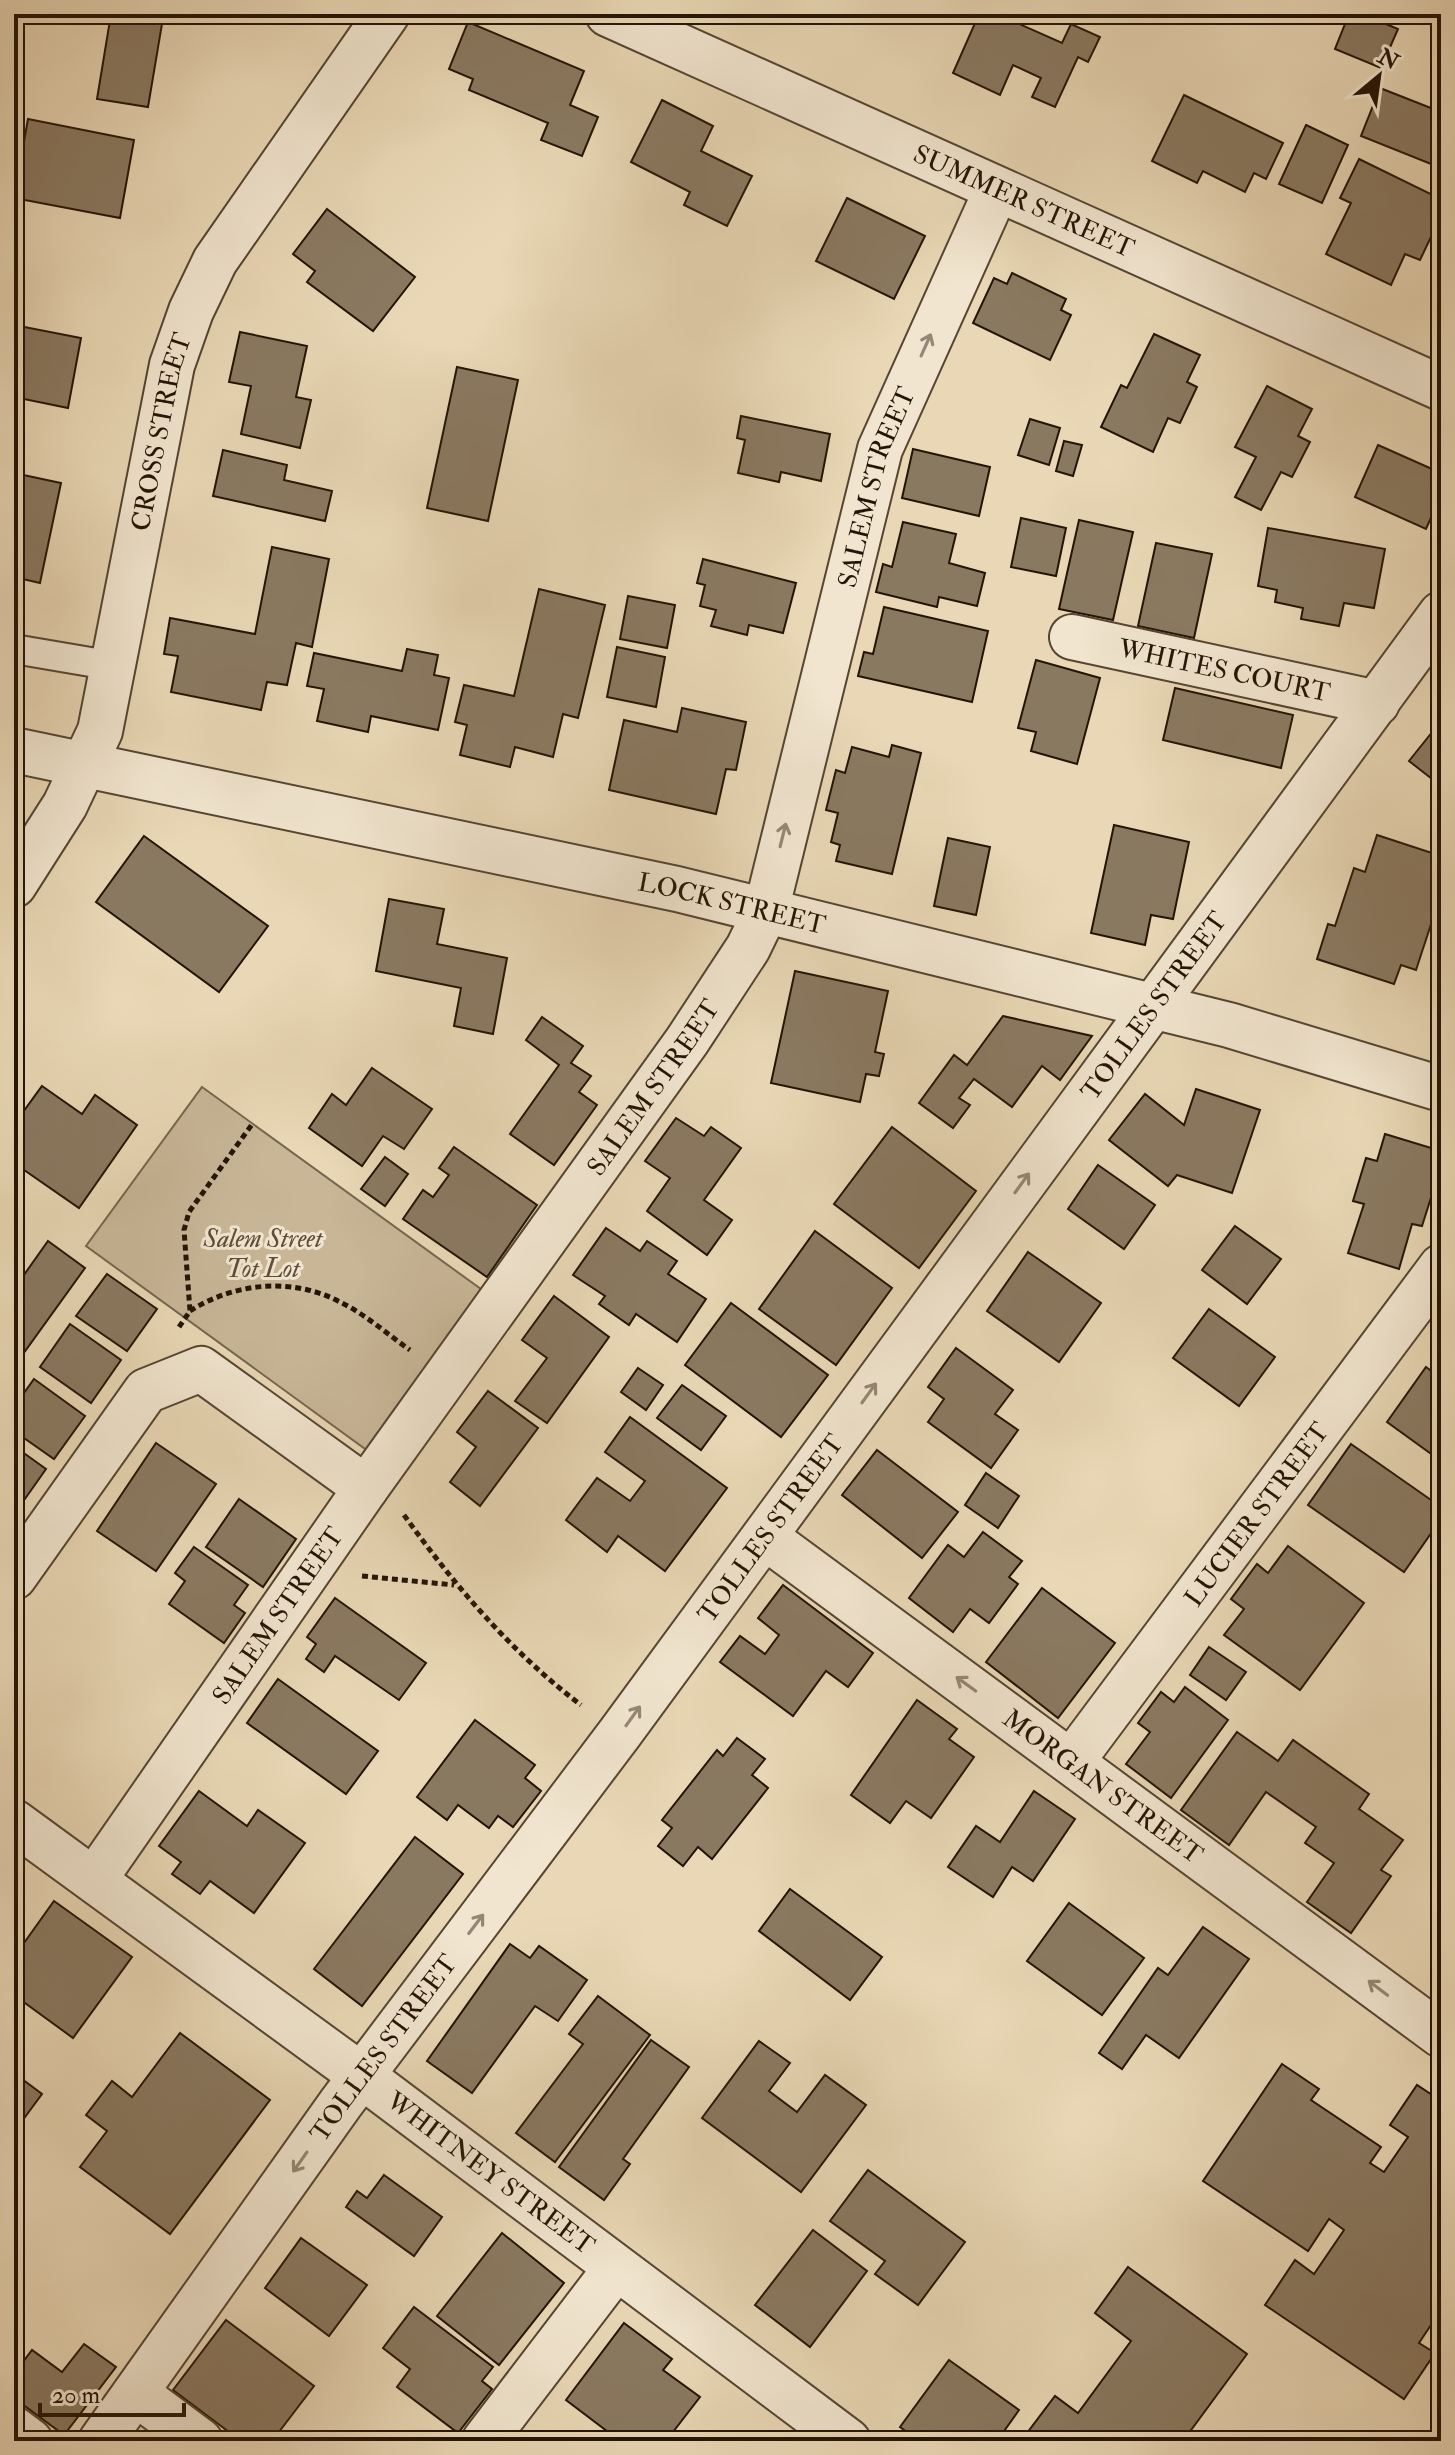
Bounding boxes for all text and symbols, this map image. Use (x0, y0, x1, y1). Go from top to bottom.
north arrow (1339, 36, 1419, 116)
text: N (1372, 42, 1404, 77)
street label: SUMMER STREET (908, 138, 1139, 265)
street label: CROSS STREET (125, 329, 199, 534)
one-way arrow (919, 333, 934, 357)
street label: SALEM STREET (831, 382, 923, 591)
street label: WHITES COURT (1115, 632, 1333, 709)
one-way arrow (777, 823, 792, 849)
street label: LOCK STREET (635, 866, 829, 942)
street label: TOLLES STREET (1075, 906, 1234, 1107)
street label: SALEM STREET (581, 994, 727, 1182)
one-way arrow (1013, 1173, 1030, 1194)
park label: Salem Street Tot Lot (203, 1223, 324, 1285)
one-way arrow (861, 1383, 877, 1405)
street label: LUCIER STREET (1178, 1416, 1336, 1613)
street label: TOLLES STREET (691, 1428, 851, 1629)
street label: SALEM STREET (206, 1521, 351, 1711)
one-way arrow (956, 1676, 978, 1692)
street label: MORGAN STREET (996, 1703, 1209, 1871)
one-way arrow (624, 1706, 641, 1727)
one-way arrow (468, 1914, 485, 1935)
street label: TOLLES STREET (304, 1948, 464, 2148)
one-way arrow (1368, 1980, 1390, 1996)
street label: WHITNEY STREET (379, 2084, 601, 2262)
one-way arrow (292, 2150, 308, 2172)
scale bar (40, 2367, 184, 2417)
text: 20 m (52, 2380, 101, 2411)

